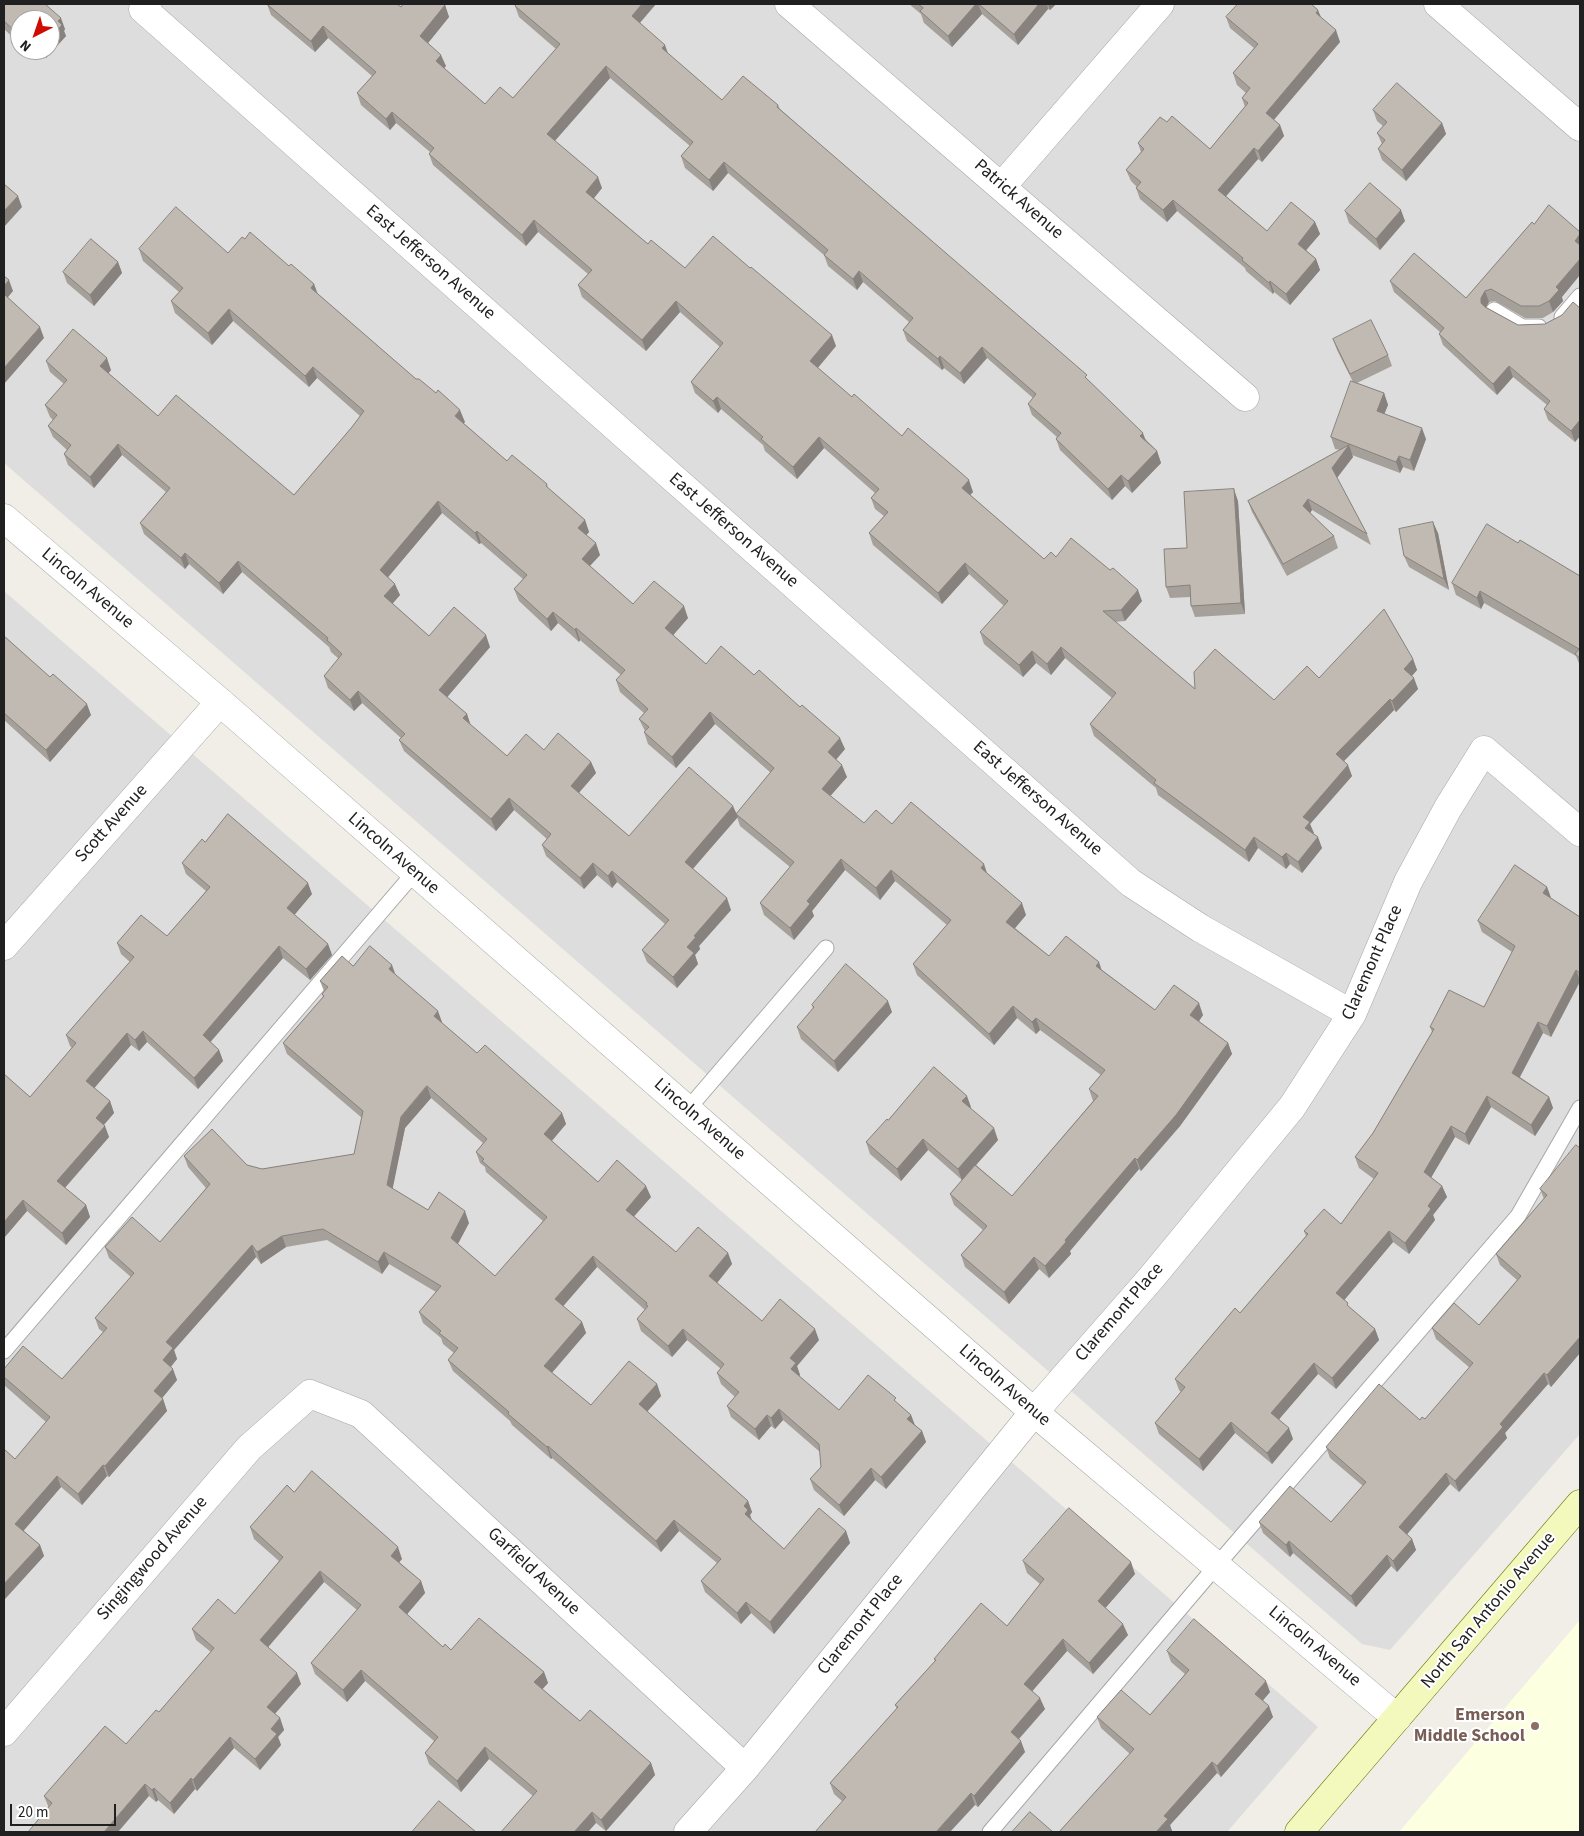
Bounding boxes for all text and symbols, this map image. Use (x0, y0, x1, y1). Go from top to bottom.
north arrow (10, 10, 60, 60)
text: N (16, 35, 36, 56)
street label: Patrick Avenue (969, 155, 1067, 245)
street label: East Jefferson Avenue (361, 201, 499, 325)
street label: East Jefferson Avenue (664, 469, 802, 593)
street label: Lincoln Avenue (36, 544, 138, 634)
street label: East Jefferson Avenue (968, 737, 1106, 861)
street label: Scott Avenue (71, 780, 153, 868)
street label: Lincoln Avenue (343, 808, 443, 900)
street label: Claremont Place (1338, 902, 1408, 1024)
street label: Lincoln Avenue (649, 1074, 749, 1166)
street label: Claremont Place (1071, 1259, 1169, 1367)
street label: Lincoln Avenue (954, 1340, 1054, 1432)
street label: Singingwood Avenue (93, 1492, 213, 1626)
street label: Garfield Avenue (482, 1524, 584, 1620)
street label: North San Antonio Avenue (1417, 1528, 1561, 1694)
street label: Claremont Place (814, 1570, 908, 1680)
street label: Lincoln Avenue (1263, 1602, 1365, 1692)
place label: Emerson Middle School (1414, 1705, 1525, 1748)
marker: Emerson Middle School (1529, 1720, 1541, 1732)
scale bar (12, 1794, 119, 1826)
text: 20 m (18, 1802, 48, 1823)

